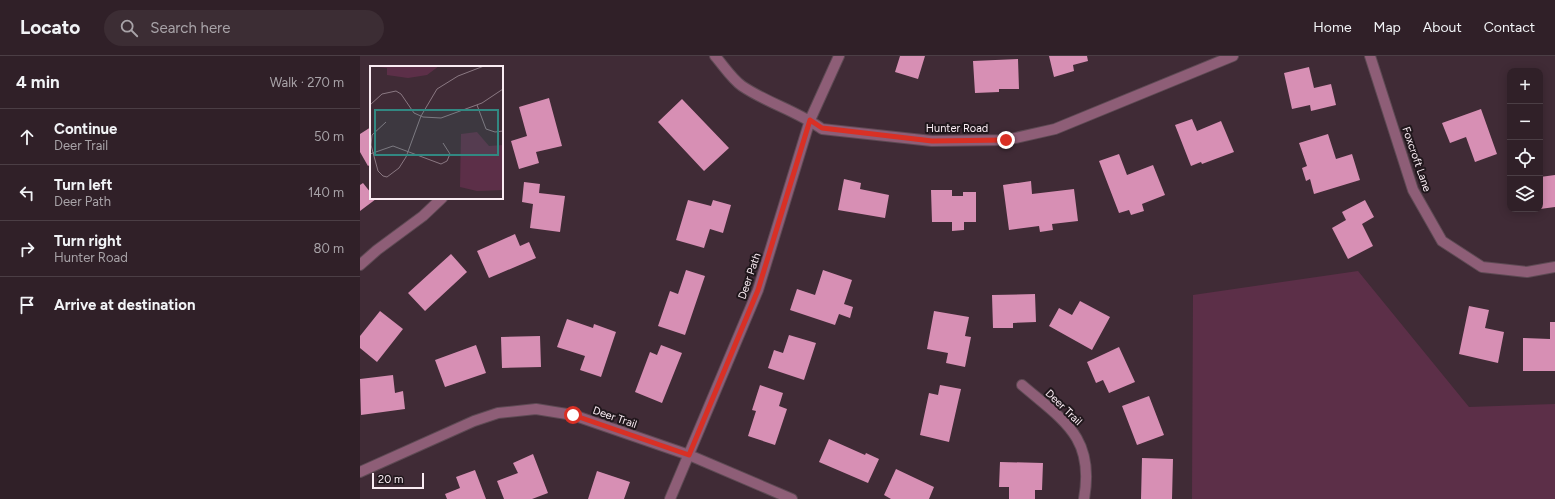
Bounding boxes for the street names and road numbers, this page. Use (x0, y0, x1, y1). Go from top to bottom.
street label: Hunter Road (926, 122, 988, 135)
street label: Foxcroft Lane (1399, 125, 1434, 193)
street label: Deer Path (735, 251, 763, 301)
street label: Deer Trail (1043, 387, 1085, 428)
street label: Deer Trail (591, 404, 639, 431)

